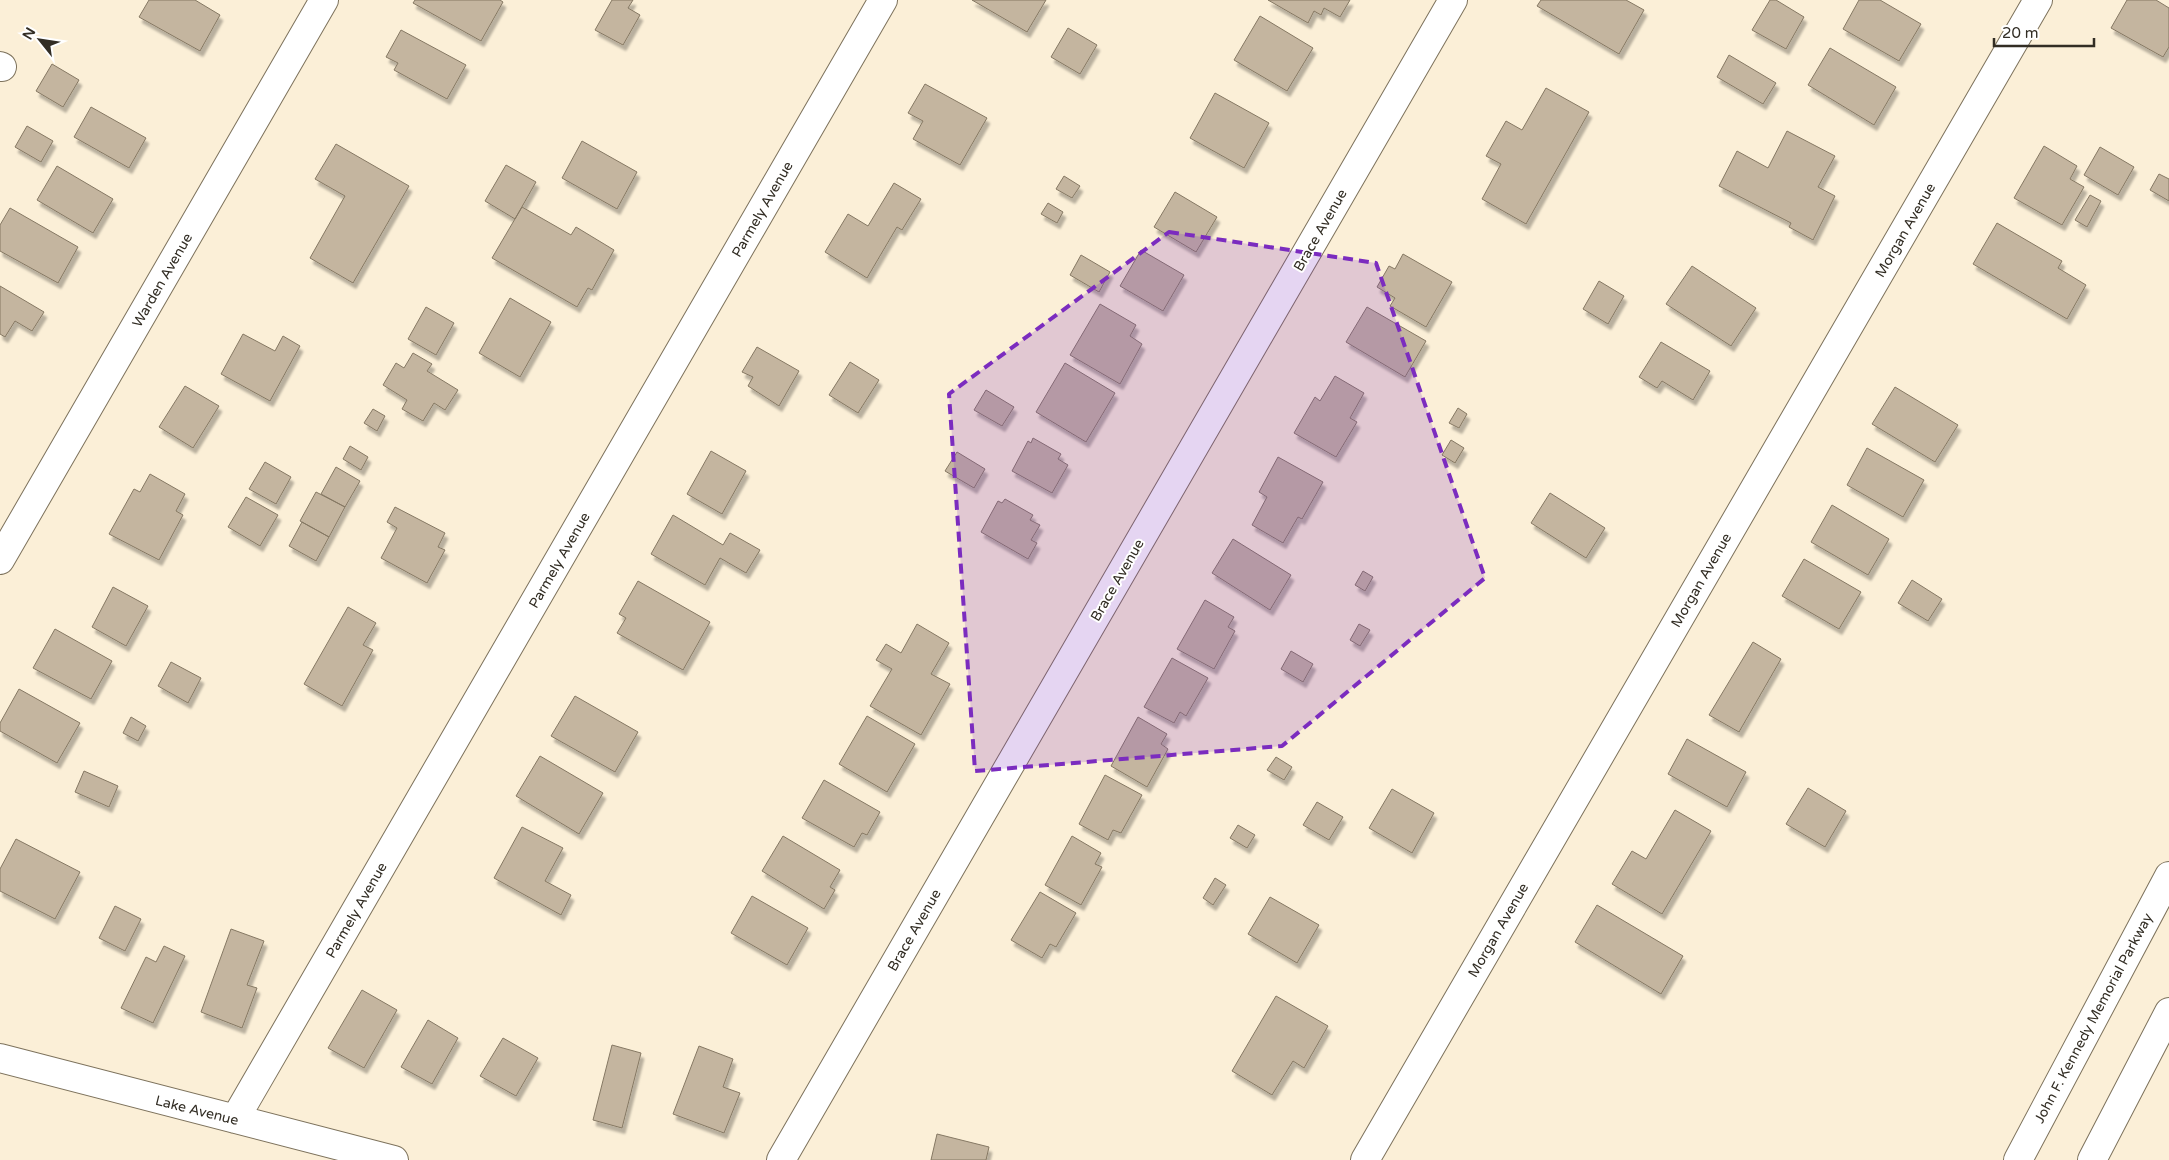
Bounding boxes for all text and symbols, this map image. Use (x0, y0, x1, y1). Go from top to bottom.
north arrow (15, 15, 65, 65)
scale bar (1994, 15, 2094, 47)
text: 20 m (2002, 24, 2039, 42)
text: N (19, 25, 39, 43)
street label: Parmely Avenue (728, 158, 797, 260)
street label: Morgan Avenue (1872, 180, 1939, 280)
street label: Brace Avenue (1290, 186, 1351, 274)
street label: Warden Avenue (129, 230, 196, 330)
street label: Parmely Avenue (525, 509, 594, 611)
street label: Morgan Avenue (1668, 530, 1735, 630)
street label: Brace Avenue (1087, 536, 1148, 624)
street label: Parmely Avenue (322, 859, 391, 961)
street label: Morgan Avenue (1465, 880, 1532, 980)
street label: Brace Avenue (884, 886, 945, 974)
street label: John F. Kennedy Memorial Parkway (2031, 910, 2156, 1126)
street label: Lake Avenue (154, 1092, 240, 1129)

